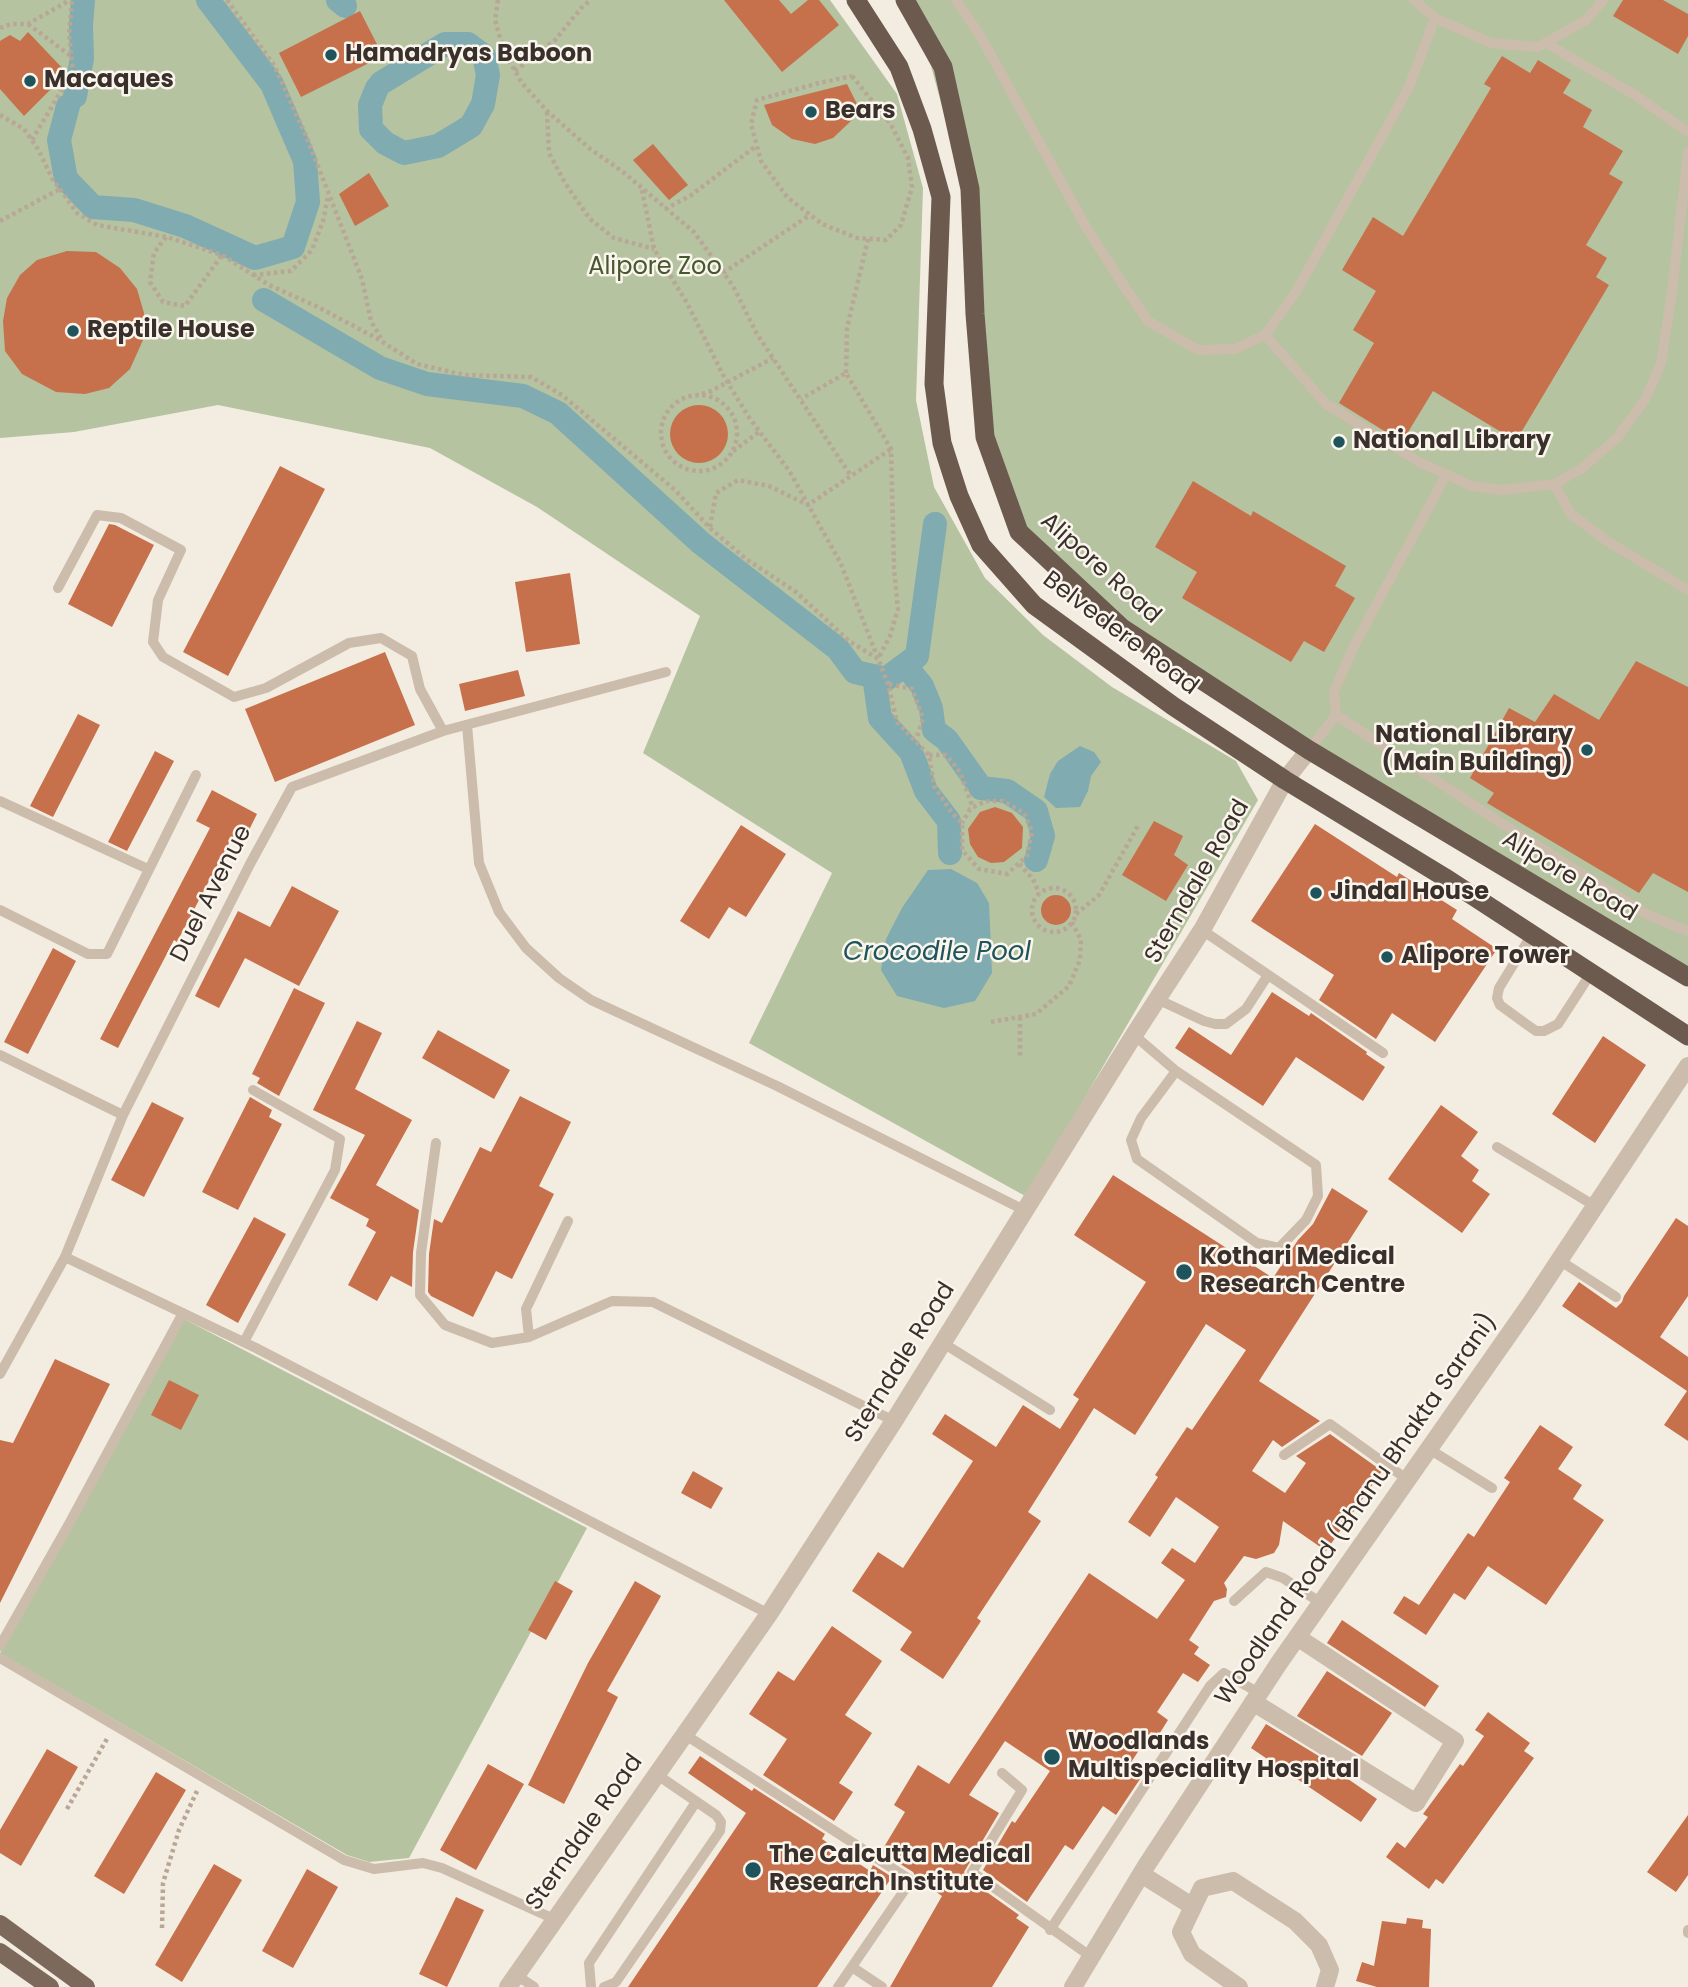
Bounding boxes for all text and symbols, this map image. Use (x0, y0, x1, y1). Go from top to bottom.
place label: Hamadryas Baboon (345, 41, 592, 69)
marker: Hamadryas Baboon (323, 47, 339, 63)
place label: Macaques (44, 67, 174, 95)
marker: Macaques (22, 73, 38, 89)
place label: Bears (825, 98, 896, 126)
marker: Bears (803, 104, 819, 120)
park label: Alipore Zoo (588, 254, 722, 282)
place label: Reptile House (87, 317, 255, 345)
marker: Reptile House (65, 323, 81, 339)
place label: National Library (1353, 428, 1551, 456)
marker: National Library (1331, 434, 1347, 450)
street label: Alipore Road (1034, 507, 1166, 631)
street label: Belvedere Road (1036, 566, 1204, 702)
place label: National Library (Main Building) (1375, 722, 1573, 778)
marker: National Library (Main Building) (1579, 742, 1595, 758)
street label: Sterndale Road (1140, 795, 1256, 969)
street label: Duel Avenue (165, 821, 259, 967)
street label: Alipore Road (1496, 825, 1642, 929)
place label: Jindal House (1330, 879, 1489, 907)
marker: Jindal House (1308, 885, 1324, 901)
water label: Crocodile Pool (843, 937, 1031, 969)
place label: Alipore Tower (1401, 943, 1570, 971)
marker: Alipore Tower (1379, 949, 1395, 965)
place label: Kothari Medical Research Centre (1200, 1244, 1405, 1300)
marker: Kothari Medical Research Centre (1174, 1262, 1194, 1282)
street label: Sterndale Road (840, 1277, 962, 1449)
street label: Woodland Road (Bhanu Bhakta Sarani) (1210, 1309, 1504, 1711)
place label: Woodlands Multispeciality Hospital (1068, 1729, 1359, 1785)
marker: Woodlands Multispeciality Hospital (1042, 1747, 1062, 1767)
street label: Sterndale Road (520, 1749, 650, 1917)
place label: The Calcutta Medical Research Institute (769, 1842, 1031, 1898)
marker: The Calcutta Medical Research Institute (743, 1860, 763, 1880)

